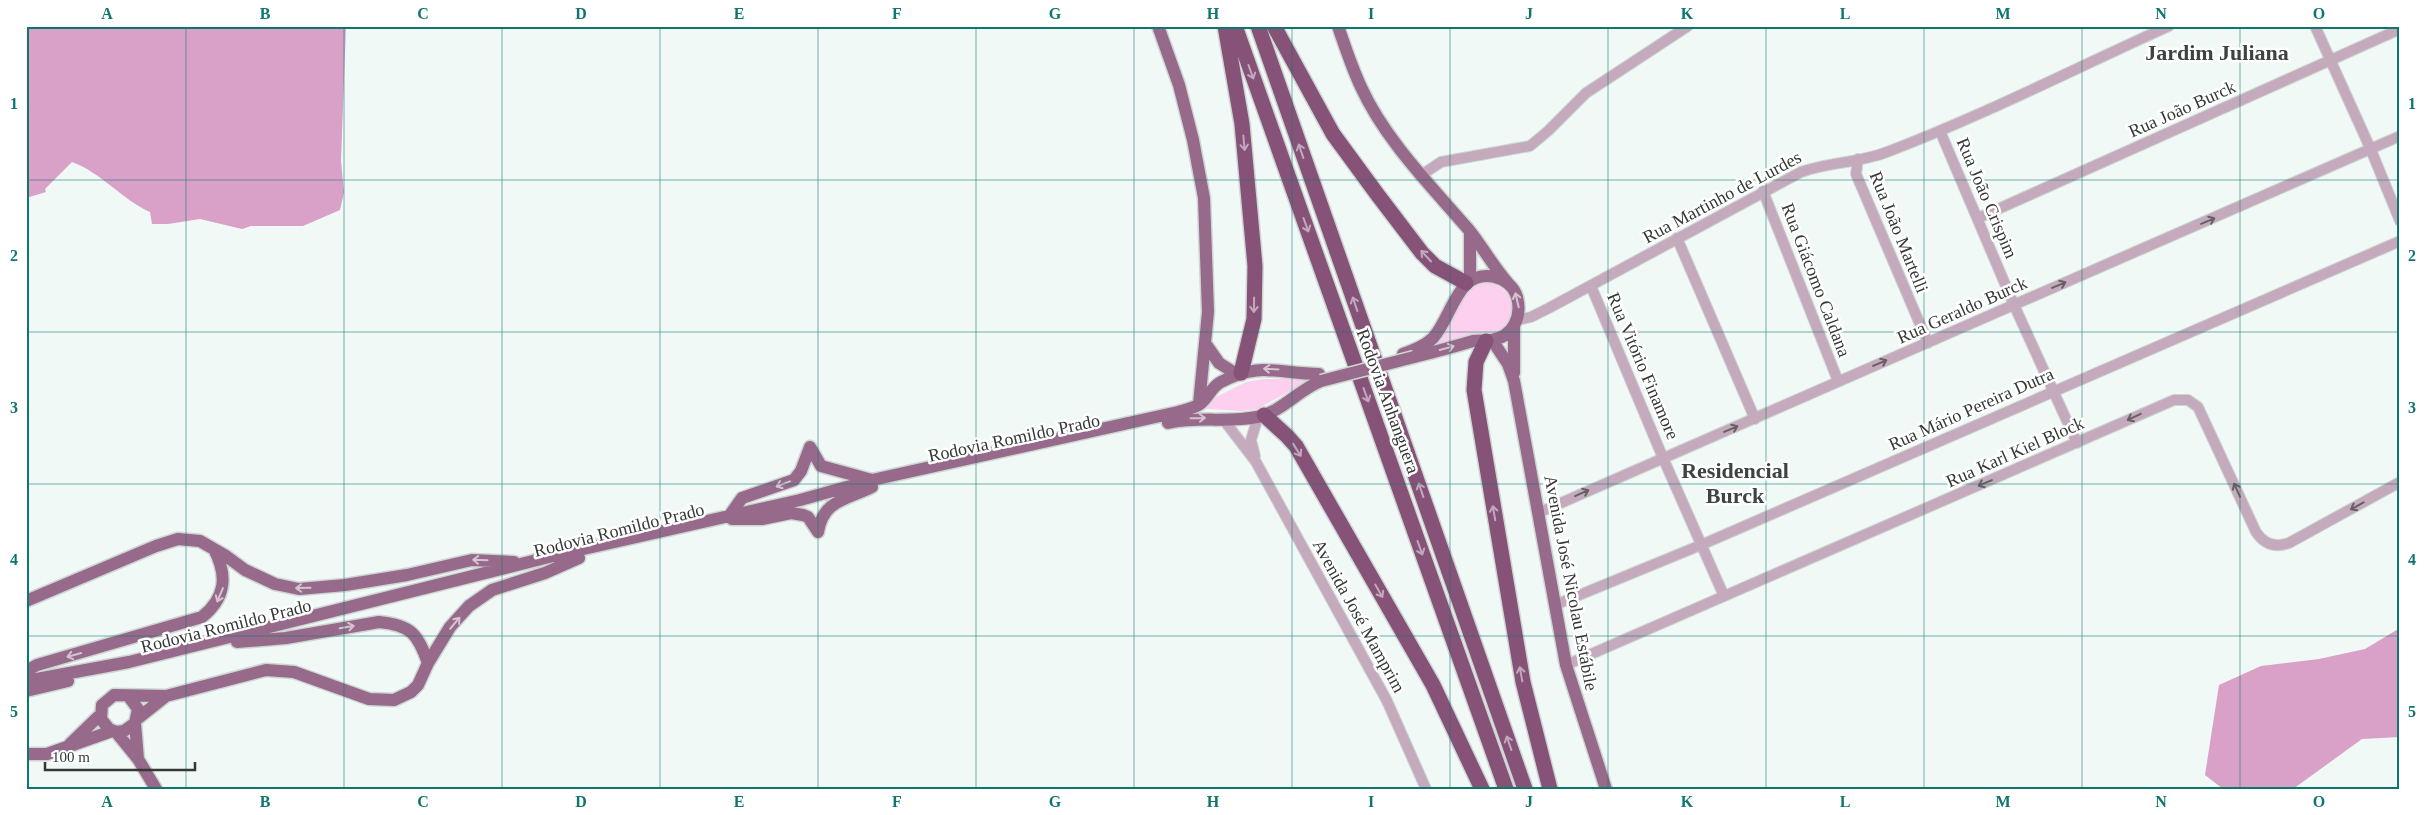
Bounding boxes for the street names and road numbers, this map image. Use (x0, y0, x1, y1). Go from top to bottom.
street label: Rua João Burck (2125, 76, 2239, 142)
street label: Rua João Crispim (1953, 135, 2021, 261)
street label: Rua Martinho de Lurdes (1639, 147, 1805, 247)
street label: Rua João Martelli (1866, 168, 1932, 296)
street label: Rua Giácomo Caldana (1777, 200, 1855, 360)
street label: Rua Geraldo Burck (1894, 272, 2030, 348)
street label: Rua Vitório Finamore (1603, 290, 1683, 442)
street label: Rodovia Anhanguera (1353, 326, 1423, 476)
street label: Rua Mário Pereira Dutra (1885, 364, 2057, 454)
street label: Rodovia Romildo Prado (926, 410, 1102, 466)
street label: Rua Karl Kiel Block (1943, 413, 2087, 491)
street label: Avenida José Nicolau Estábile (1540, 474, 1602, 692)
street label: Rodovia Romildo Prado (532, 499, 706, 561)
street label: Avenida José Mamprim (1309, 536, 1409, 696)
street label: Rodovia Romildo Prado (139, 595, 313, 657)

